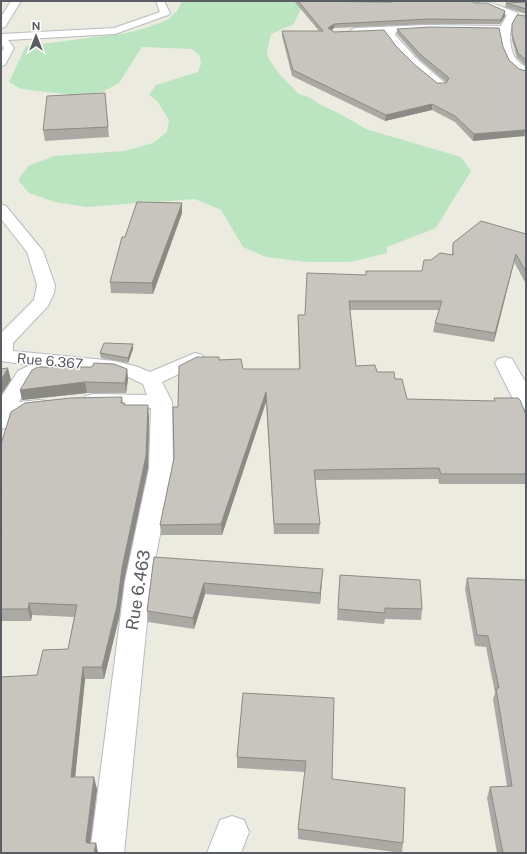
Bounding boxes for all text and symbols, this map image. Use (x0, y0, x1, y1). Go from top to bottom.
north arrow (16, 16, 56, 56)
text: N (32, 20, 40, 32)
street label: Rue 6.367 (16, 350, 84, 372)
street label: Rue 6.463 (122, 548, 154, 632)

